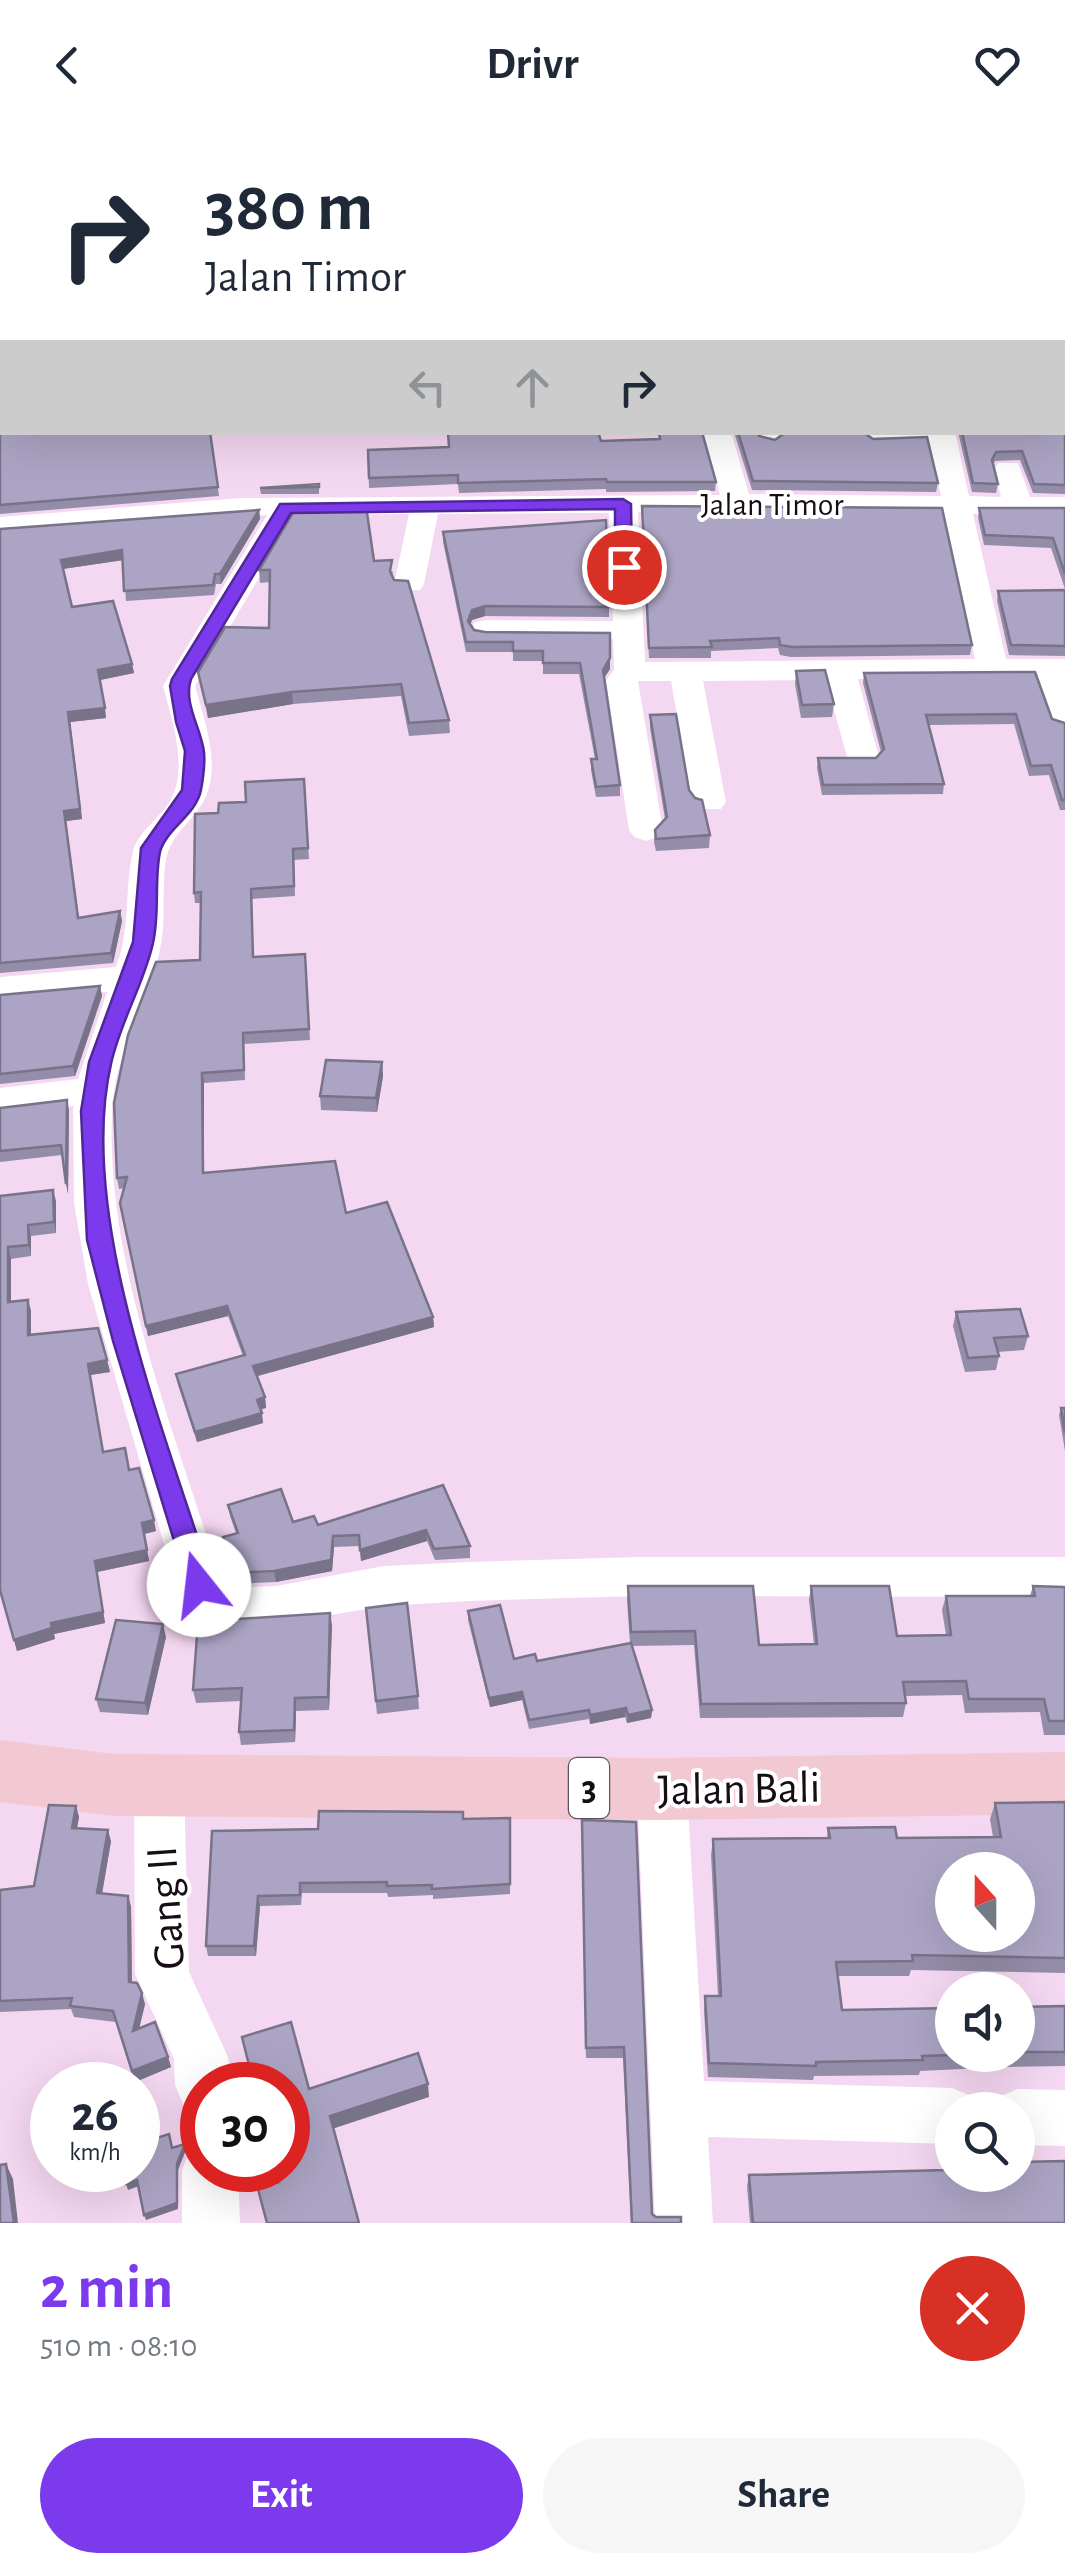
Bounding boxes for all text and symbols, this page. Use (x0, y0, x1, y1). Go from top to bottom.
icon: back (40, 38, 95, 93)
icon: heart (970, 38, 1025, 93)
text: Drivr (486, 42, 579, 87)
icon: right (40, 170, 170, 300)
text: 380 m (205, 173, 373, 243)
text: Jalan Timor (205, 255, 406, 300)
icon: left (400, 360, 455, 415)
icon: ahead (505, 360, 560, 415)
icon: right (610, 360, 665, 415)
street label: Jalan Timor (701, 489, 844, 521)
pin (582, 525, 667, 610)
icon: arrive (597, 540, 652, 595)
position arrow (147, 1533, 251, 1637)
road number: 3 (569, 1758, 609, 1818)
street label: Jalan Bali (657, 1766, 821, 1813)
street label: Gang II (140, 1845, 193, 1971)
north arrow (935, 1852, 1035, 1952)
map controls (935, 1852, 1035, 2192)
button: sound (935, 1972, 1035, 2072)
speed limit sign: 30 (180, 2062, 310, 2192)
text: 26 (71, 2090, 119, 2140)
button: search (935, 2092, 1035, 2192)
text: km/h (69, 2140, 121, 2165)
button: close (920, 2256, 1025, 2361)
text: 2 min (40, 2259, 173, 2319)
text: 510 m · 08:10 (40, 2330, 197, 2362)
button: Exit (40, 2438, 523, 2553)
button: Share (543, 2438, 1025, 2553)

